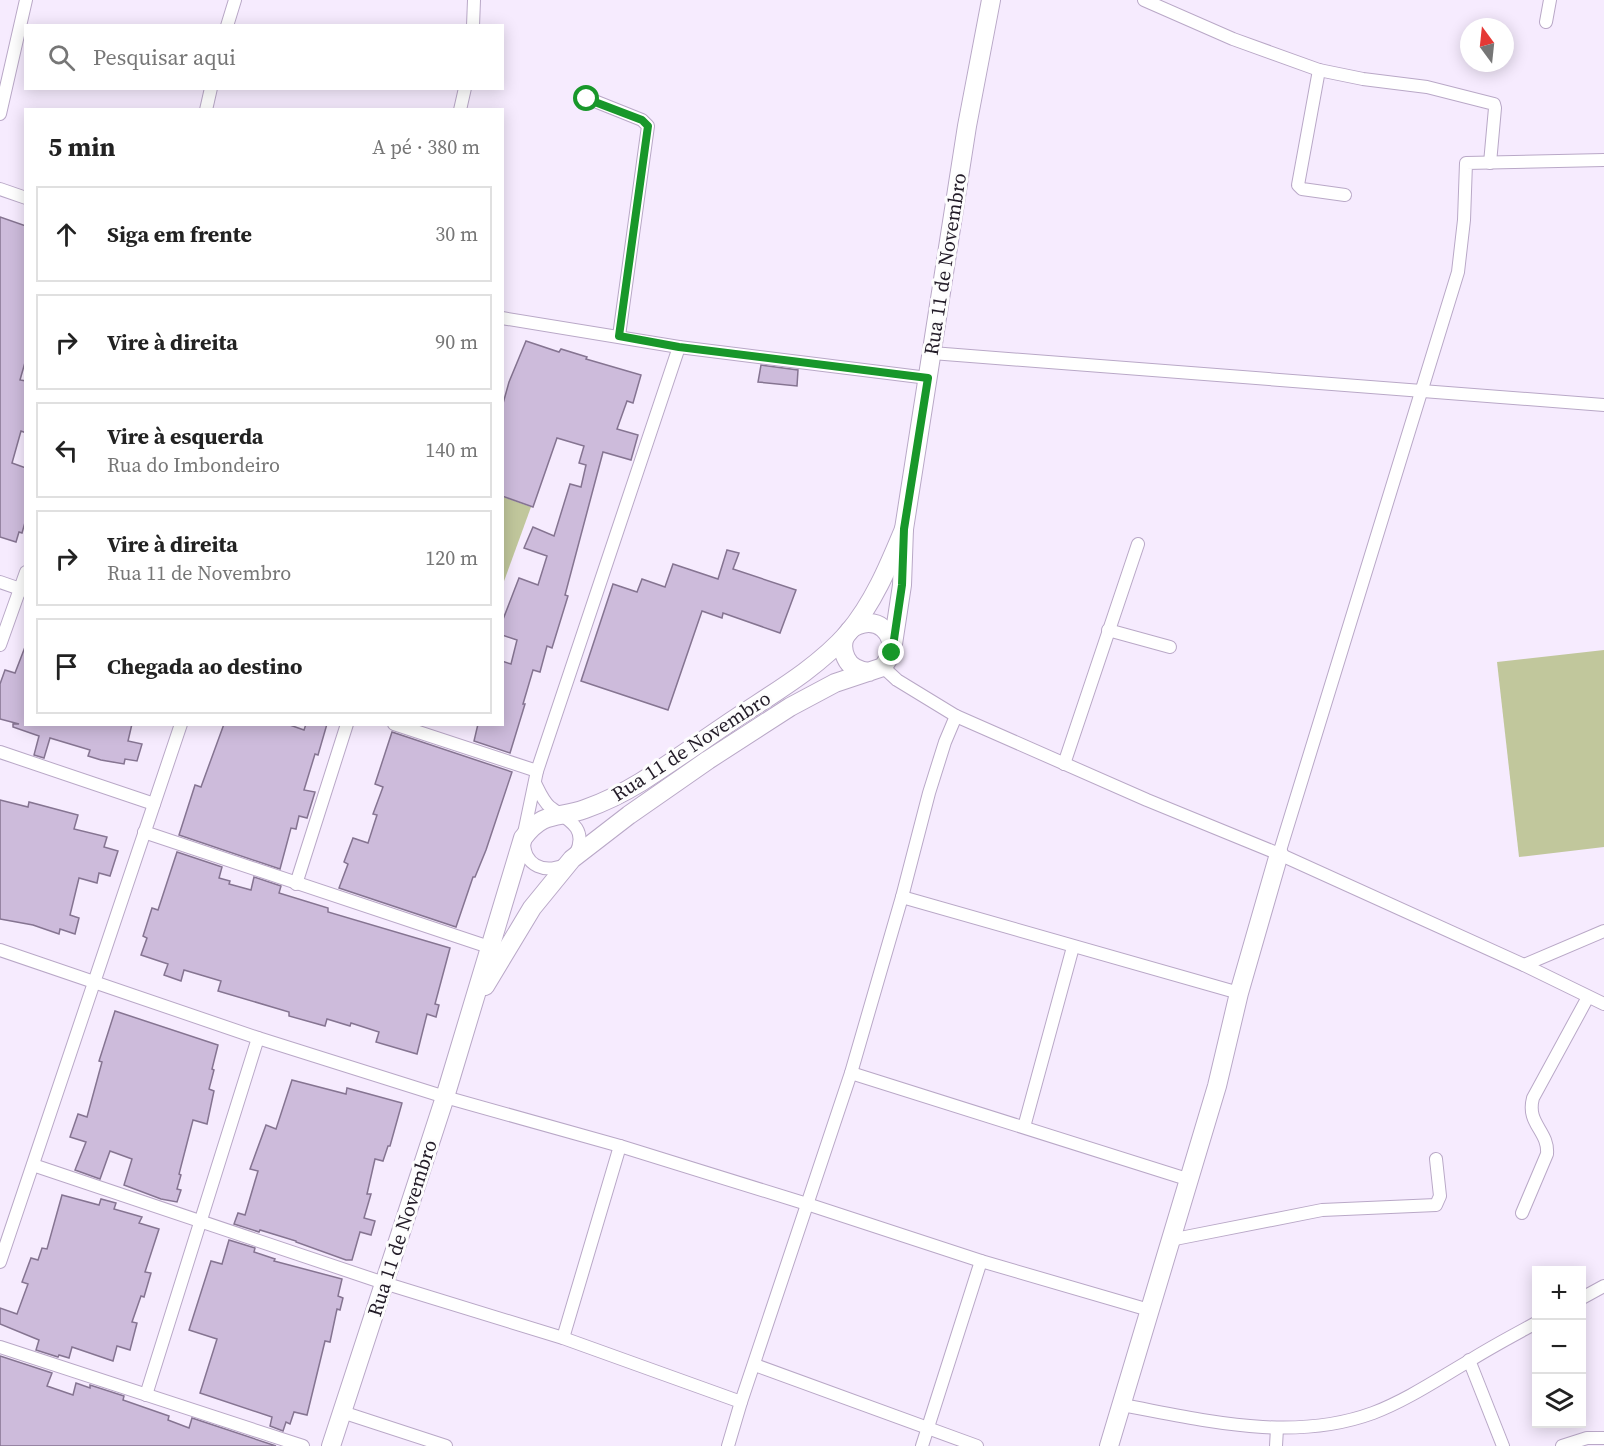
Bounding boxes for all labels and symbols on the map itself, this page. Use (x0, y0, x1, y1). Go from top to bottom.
north arrow (1460, 18, 1514, 72)
route start (573, 85, 599, 111)
street label: Rua 11 de Novembro (917, 171, 973, 357)
route end (878, 639, 904, 665)
street label: Rua 11 de Novembro (606, 684, 776, 808)
street label: Rua 11 de Novembro (360, 1136, 444, 1320)

